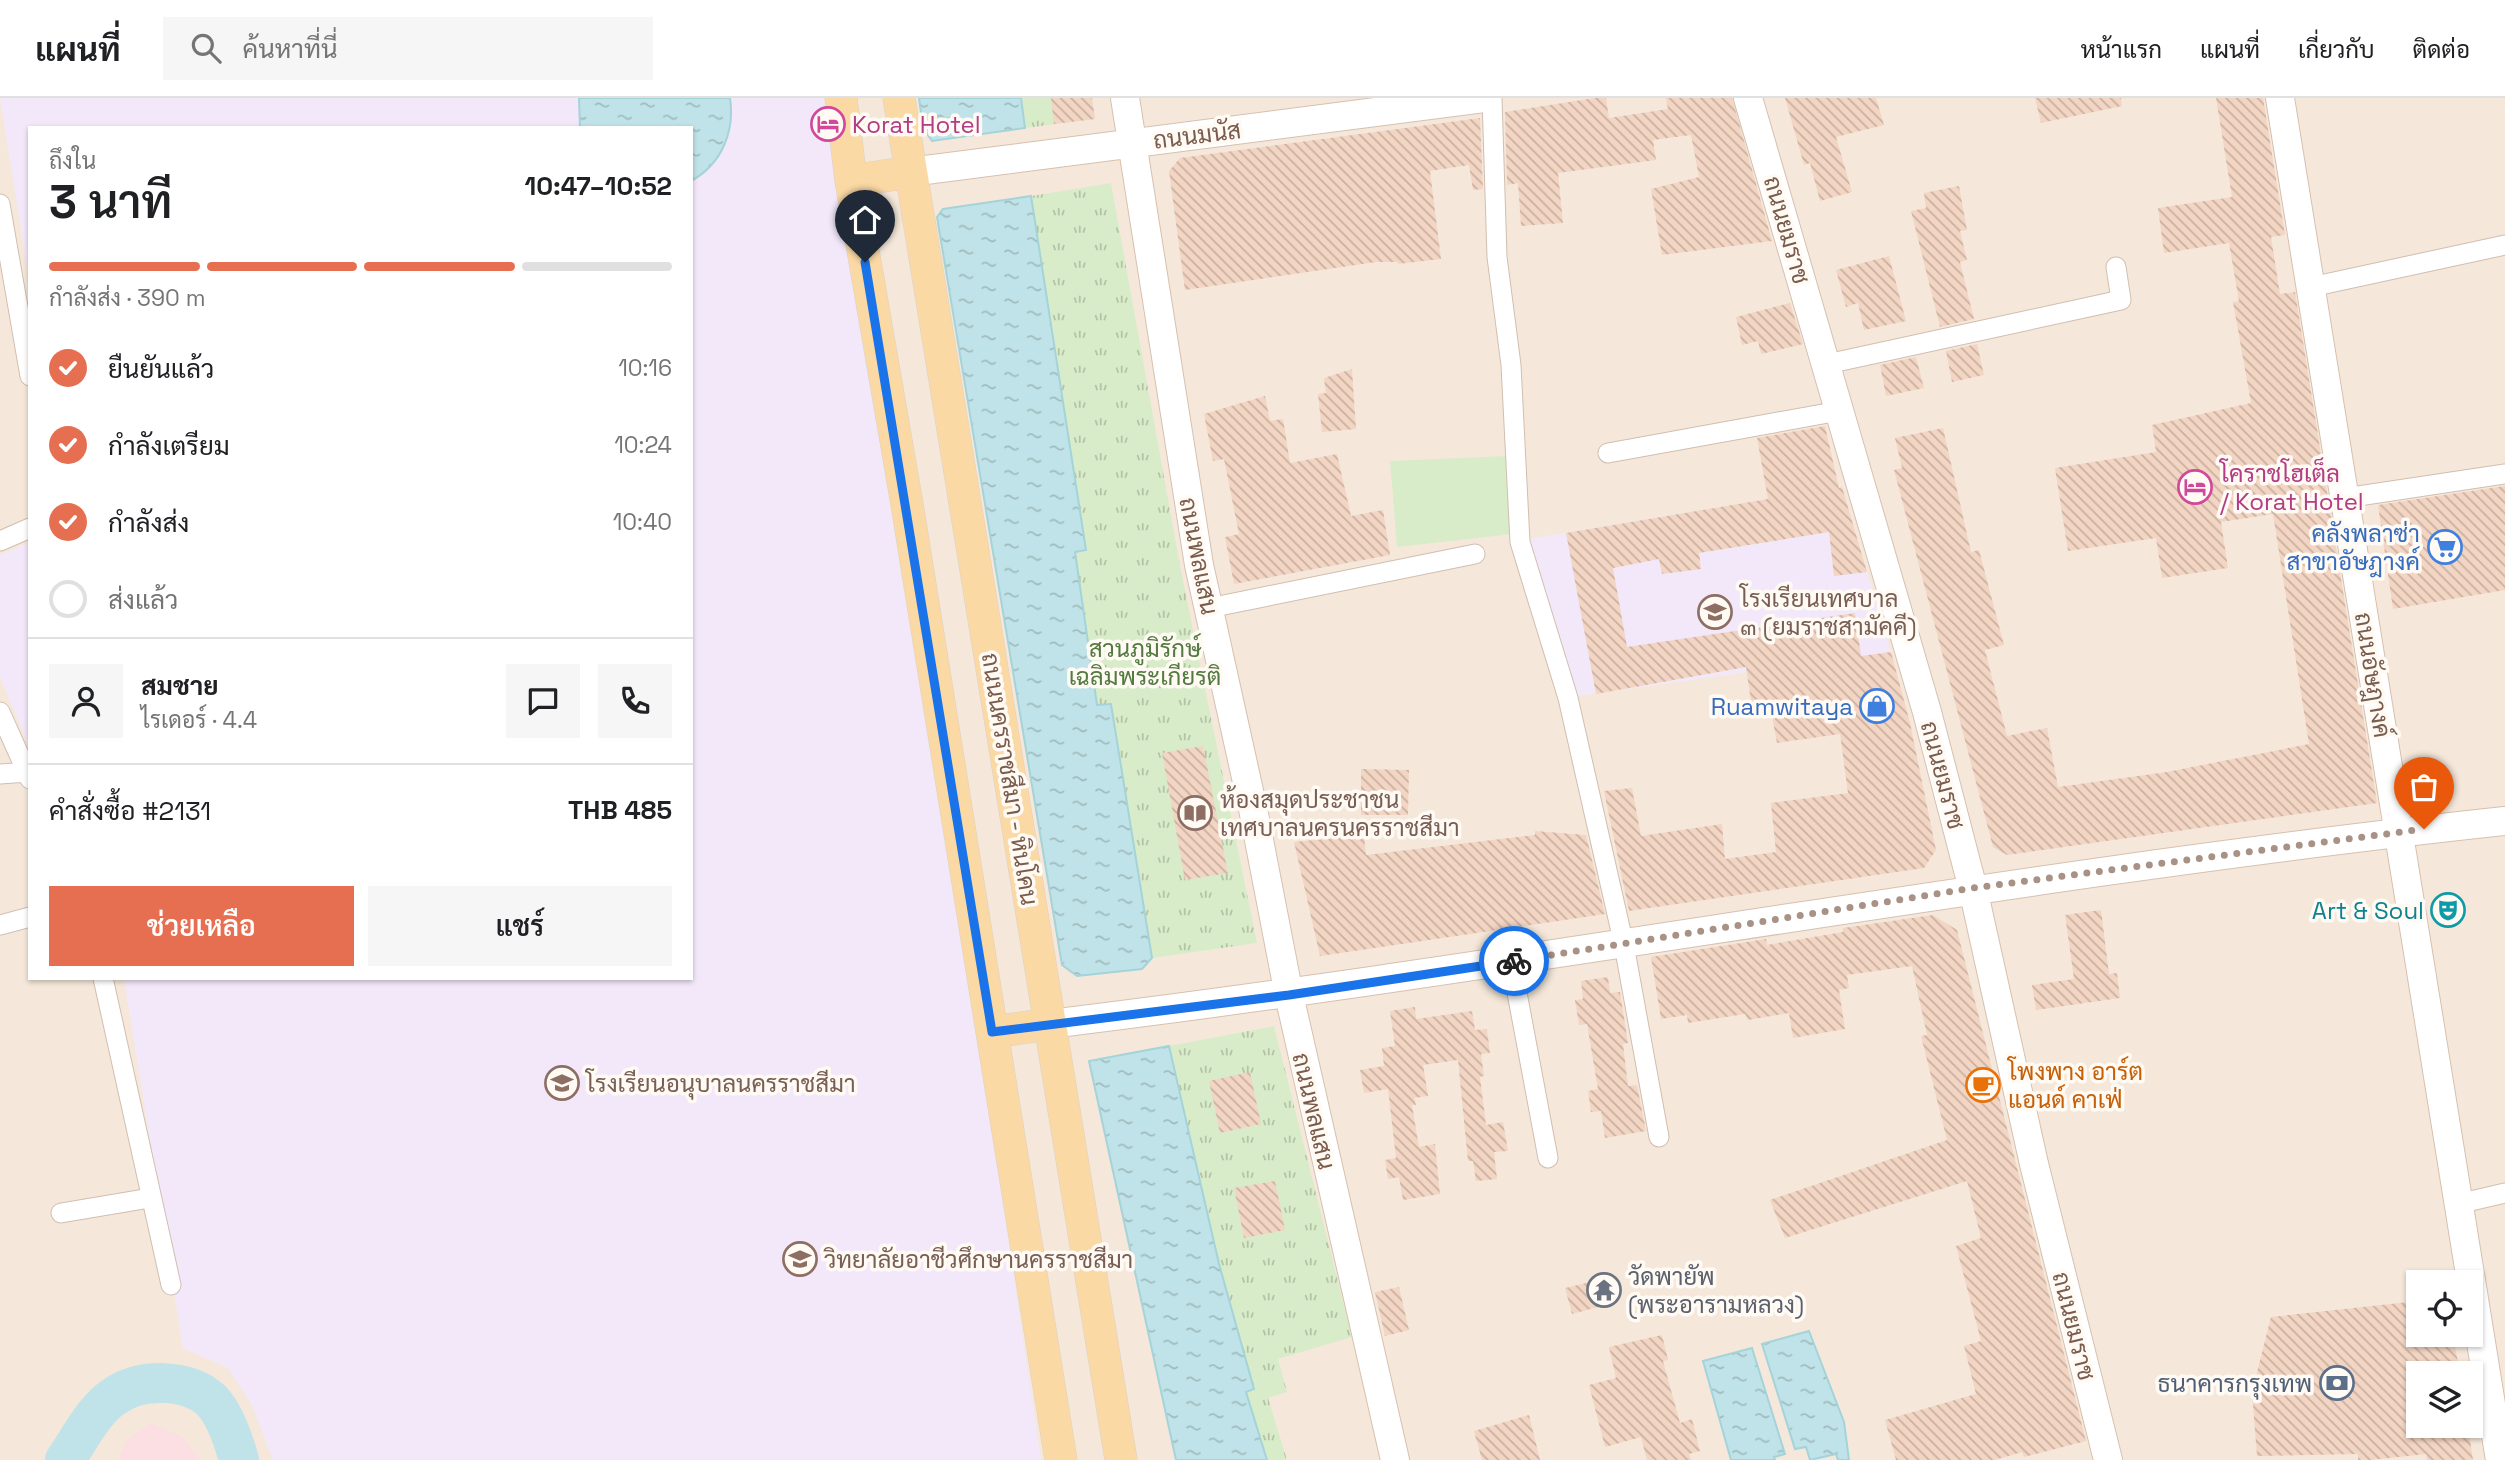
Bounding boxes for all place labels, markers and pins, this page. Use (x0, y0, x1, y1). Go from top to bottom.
hotel icon: Korat Hotel (809, 105, 847, 143)
place label: Korat Hotel (852, 109, 981, 140)
pin (835, 190, 895, 262)
place label: โคราชโฮเต็ล / Korat Hotel (2218, 457, 2364, 517)
hotel icon: โคราชโฮเต็ล / Korat Hotel (2176, 468, 2214, 506)
place label: คลังพลาซ่า สาขาอัษฎางค์ (2287, 518, 2420, 578)
supermarket icon: คลังพลาซ่า สาขาอัษฎางค์ (2426, 528, 2464, 566)
place label: โรงเรียนเทศบาล ๓ (ยมราชสามัคคี) (1738, 583, 1916, 642)
school or university icon: โรงเรียนเทศบาล ๓ (ยมราชสามัคคี) (1696, 593, 1734, 631)
shop icon: Ruamwitaya (1858, 687, 1896, 725)
place label: Ruamwitaya (1711, 691, 1853, 722)
pin (2394, 757, 2454, 829)
place label: ห้องสมุดประชาชน เทศบาลนครนครราชสีมา (1220, 784, 1460, 843)
library icon: ห้องสมุดประชาชน เทศบาลนครนครราชสีมา (1176, 794, 1214, 832)
theatre icon: Art & Soul (2429, 891, 2467, 929)
place label: Art & Soul (2312, 895, 2424, 926)
place label: โพงพาง อาร์ต แอนด์ คาเฟ่ (2006, 1056, 2143, 1115)
school or university icon: โรงเรียนอนุบาลนครราชสีมา (543, 1064, 581, 1102)
cafe icon: โพงพาง อาร์ต แอนด์ คาเฟ่ (1964, 1066, 2002, 1104)
place label: โรงเรียนอนุบาลนครราชสีมา (584, 1068, 856, 1100)
school or university icon: วิทยาลัยอาชีวศึกษานครราชสีมา (781, 1240, 819, 1278)
place label: วิทยาลัยอาชีวศึกษานครราชสีมา (823, 1244, 1133, 1275)
place label: วัดพายัพ (พระอารามหลวง) (1628, 1261, 1804, 1320)
temple icon: วัดพายัพ (พระอารามหลวง) (1585, 1271, 1623, 1309)
bank icon: ธนาคารกรุงเทพ (2318, 1364, 2356, 1402)
place label: ธนาคารกรุงเทพ (2158, 1368, 2312, 1400)

